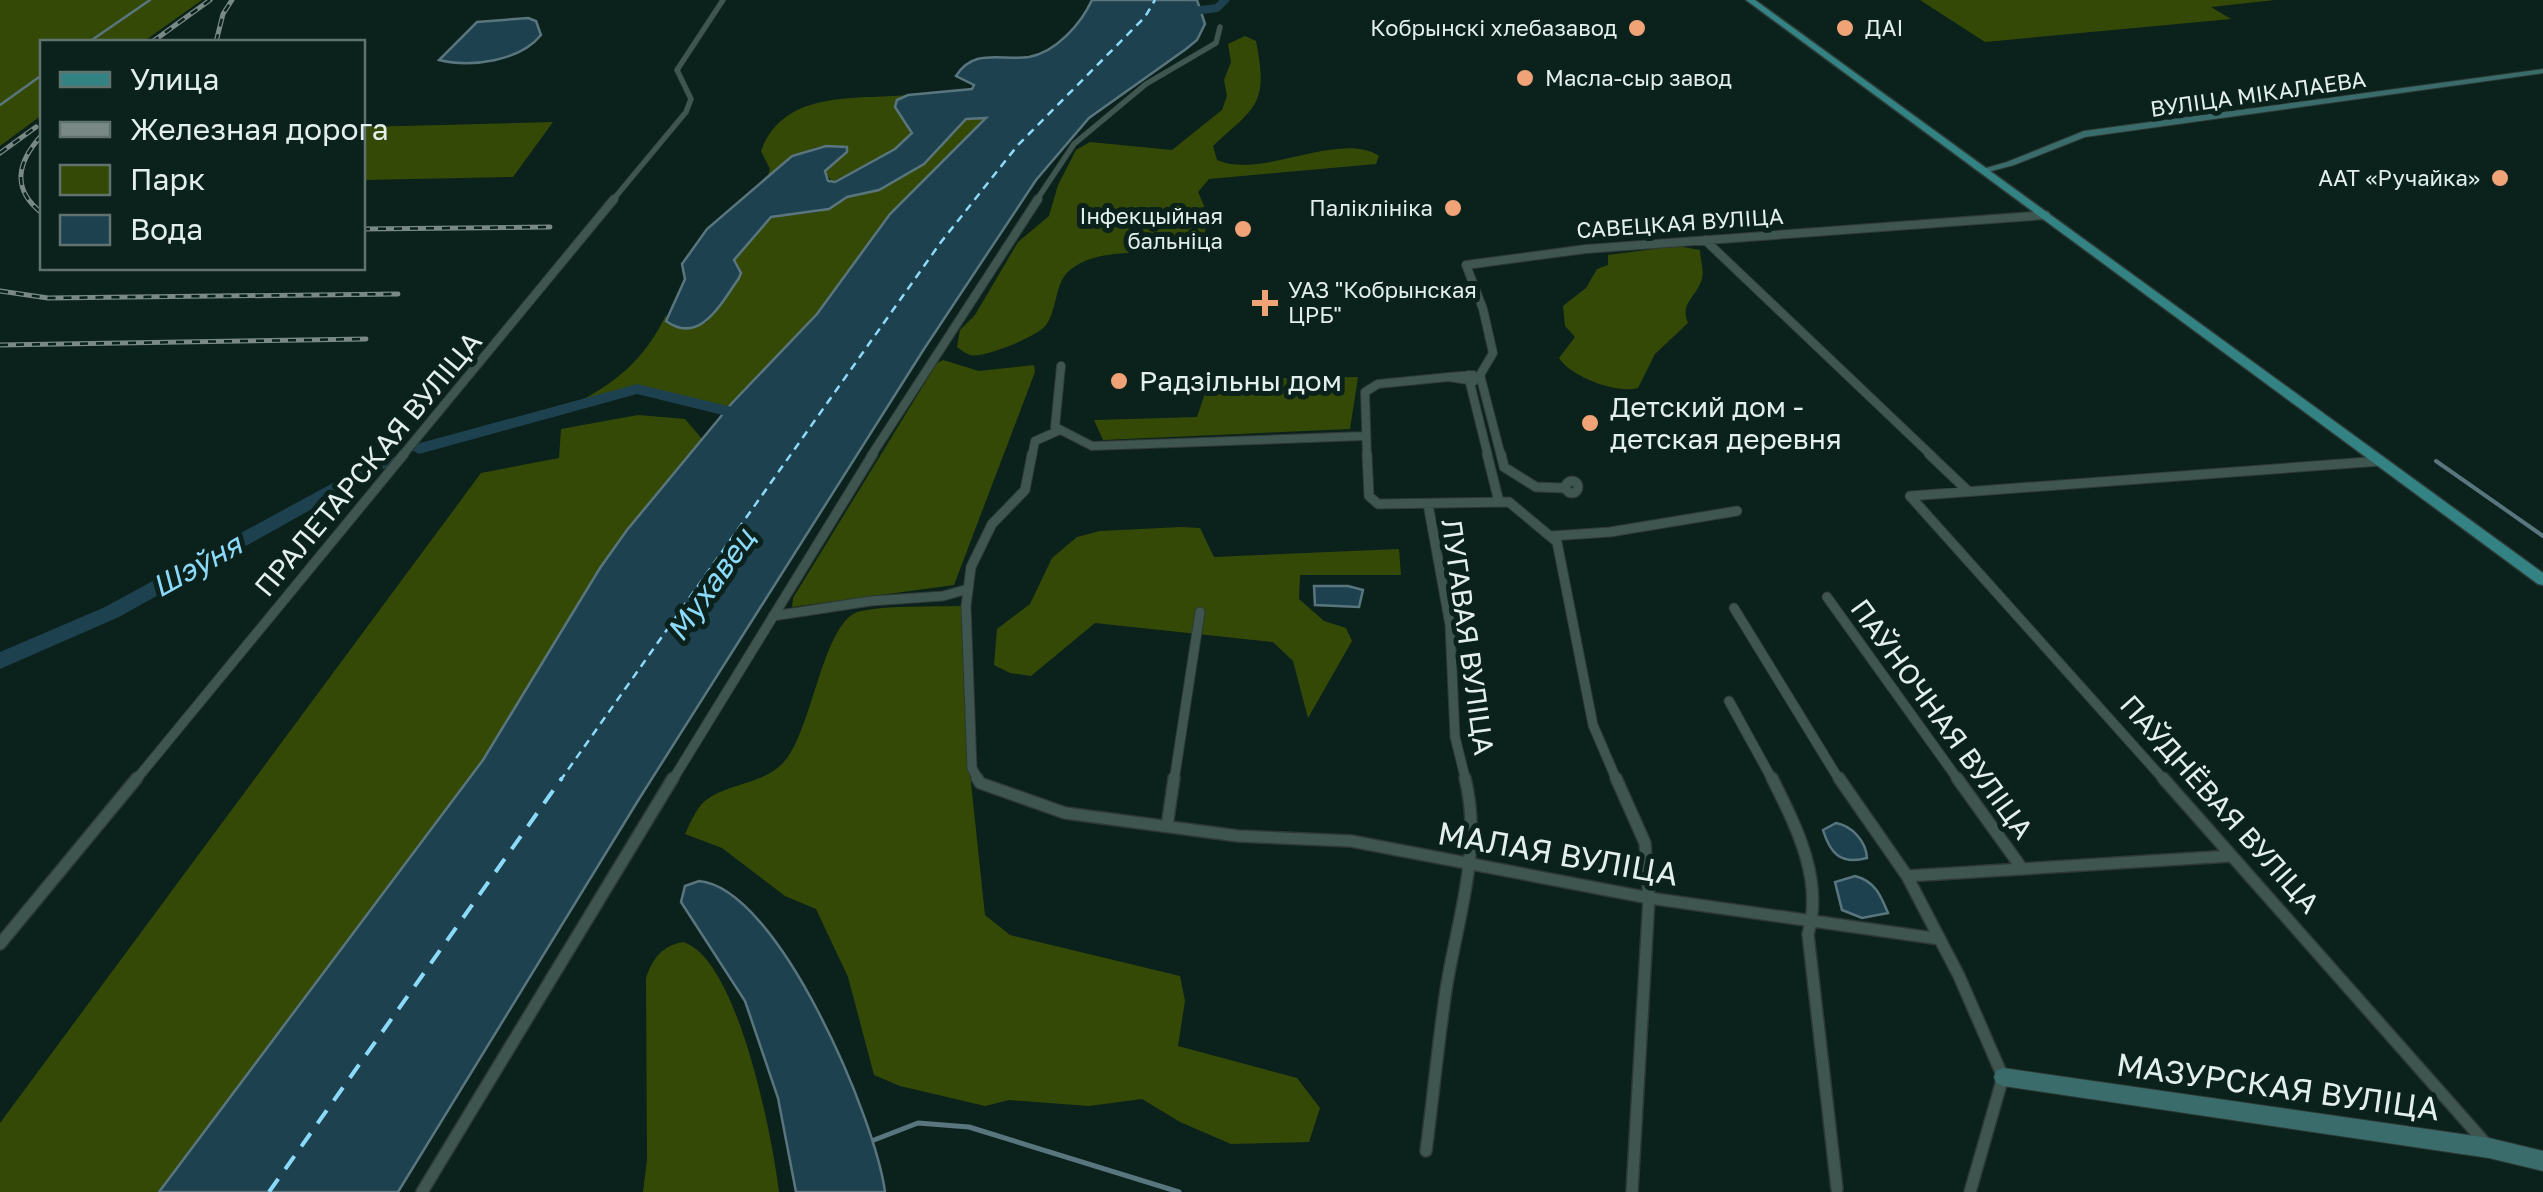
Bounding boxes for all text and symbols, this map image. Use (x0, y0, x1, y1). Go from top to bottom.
place label: Кобрынскі хлебазавод (1370, 14, 1617, 41)
place label: ДАІ (1865, 14, 1903, 41)
marker: Кобрынскі хлебазавод (1626, 17, 1648, 39)
marker: ДАІ (1834, 17, 1856, 39)
legend (40, 40, 365, 270)
text: Улица (130, 61, 219, 97)
place label: Масла-сыр завод (1545, 64, 1732, 91)
street label: ВУЛІЦА МІКАЛАЕВА (2148, 65, 2368, 122)
marker: Масла-сыр завод (1514, 67, 1536, 89)
text: Железная дорога (130, 111, 389, 147)
text: Парк (130, 161, 205, 197)
place label: ААТ «Ручайка» (2318, 164, 2480, 191)
marker: ААТ «Ручайка» (2489, 167, 2511, 189)
place label: Паліклініка (1309, 194, 1433, 221)
marker: Паліклініка (1442, 197, 1464, 219)
place label: Інфекцыйная бальніца (1079, 202, 1223, 254)
street label: САВЕЦКАЯ ВУЛІЦА (1575, 202, 1785, 243)
text: Вода (130, 211, 203, 247)
marker: Інфекцыйная бальніца (1232, 218, 1254, 240)
place label: УАЗ "Кобрынская ЦРБ" (1288, 276, 1477, 328)
marker: УАЗ "Кобрынская ЦРБ" (1252, 290, 1278, 316)
street label: ПРАЛЕТАРСКАЯ ВУЛІЦА (247, 325, 488, 602)
place label: Радзільны дом (1139, 364, 1342, 397)
marker: Радзільны дом (1108, 370, 1130, 392)
place label: Детский дом - детская деревня (1610, 390, 1842, 455)
marker: Детский дом - детская деревня (1579, 412, 1601, 434)
street label: ЛУГАВАЯ ВУЛІЦА (1436, 517, 1501, 757)
water label: Мухавец (658, 520, 763, 648)
water label: Шэўня (145, 525, 249, 604)
street label: ПАЎНОЧНАЯ ВУЛІЦА (1844, 592, 2041, 845)
street label: ПАЎДНЁВАЯ ВУЛІЦА (2114, 688, 2327, 920)
street label: МАЛАЯ ВУЛІЦА (1435, 813, 1681, 893)
street label: МАЗУРСКАЯ ВУЛІЦА (2114, 1045, 2442, 1127)

